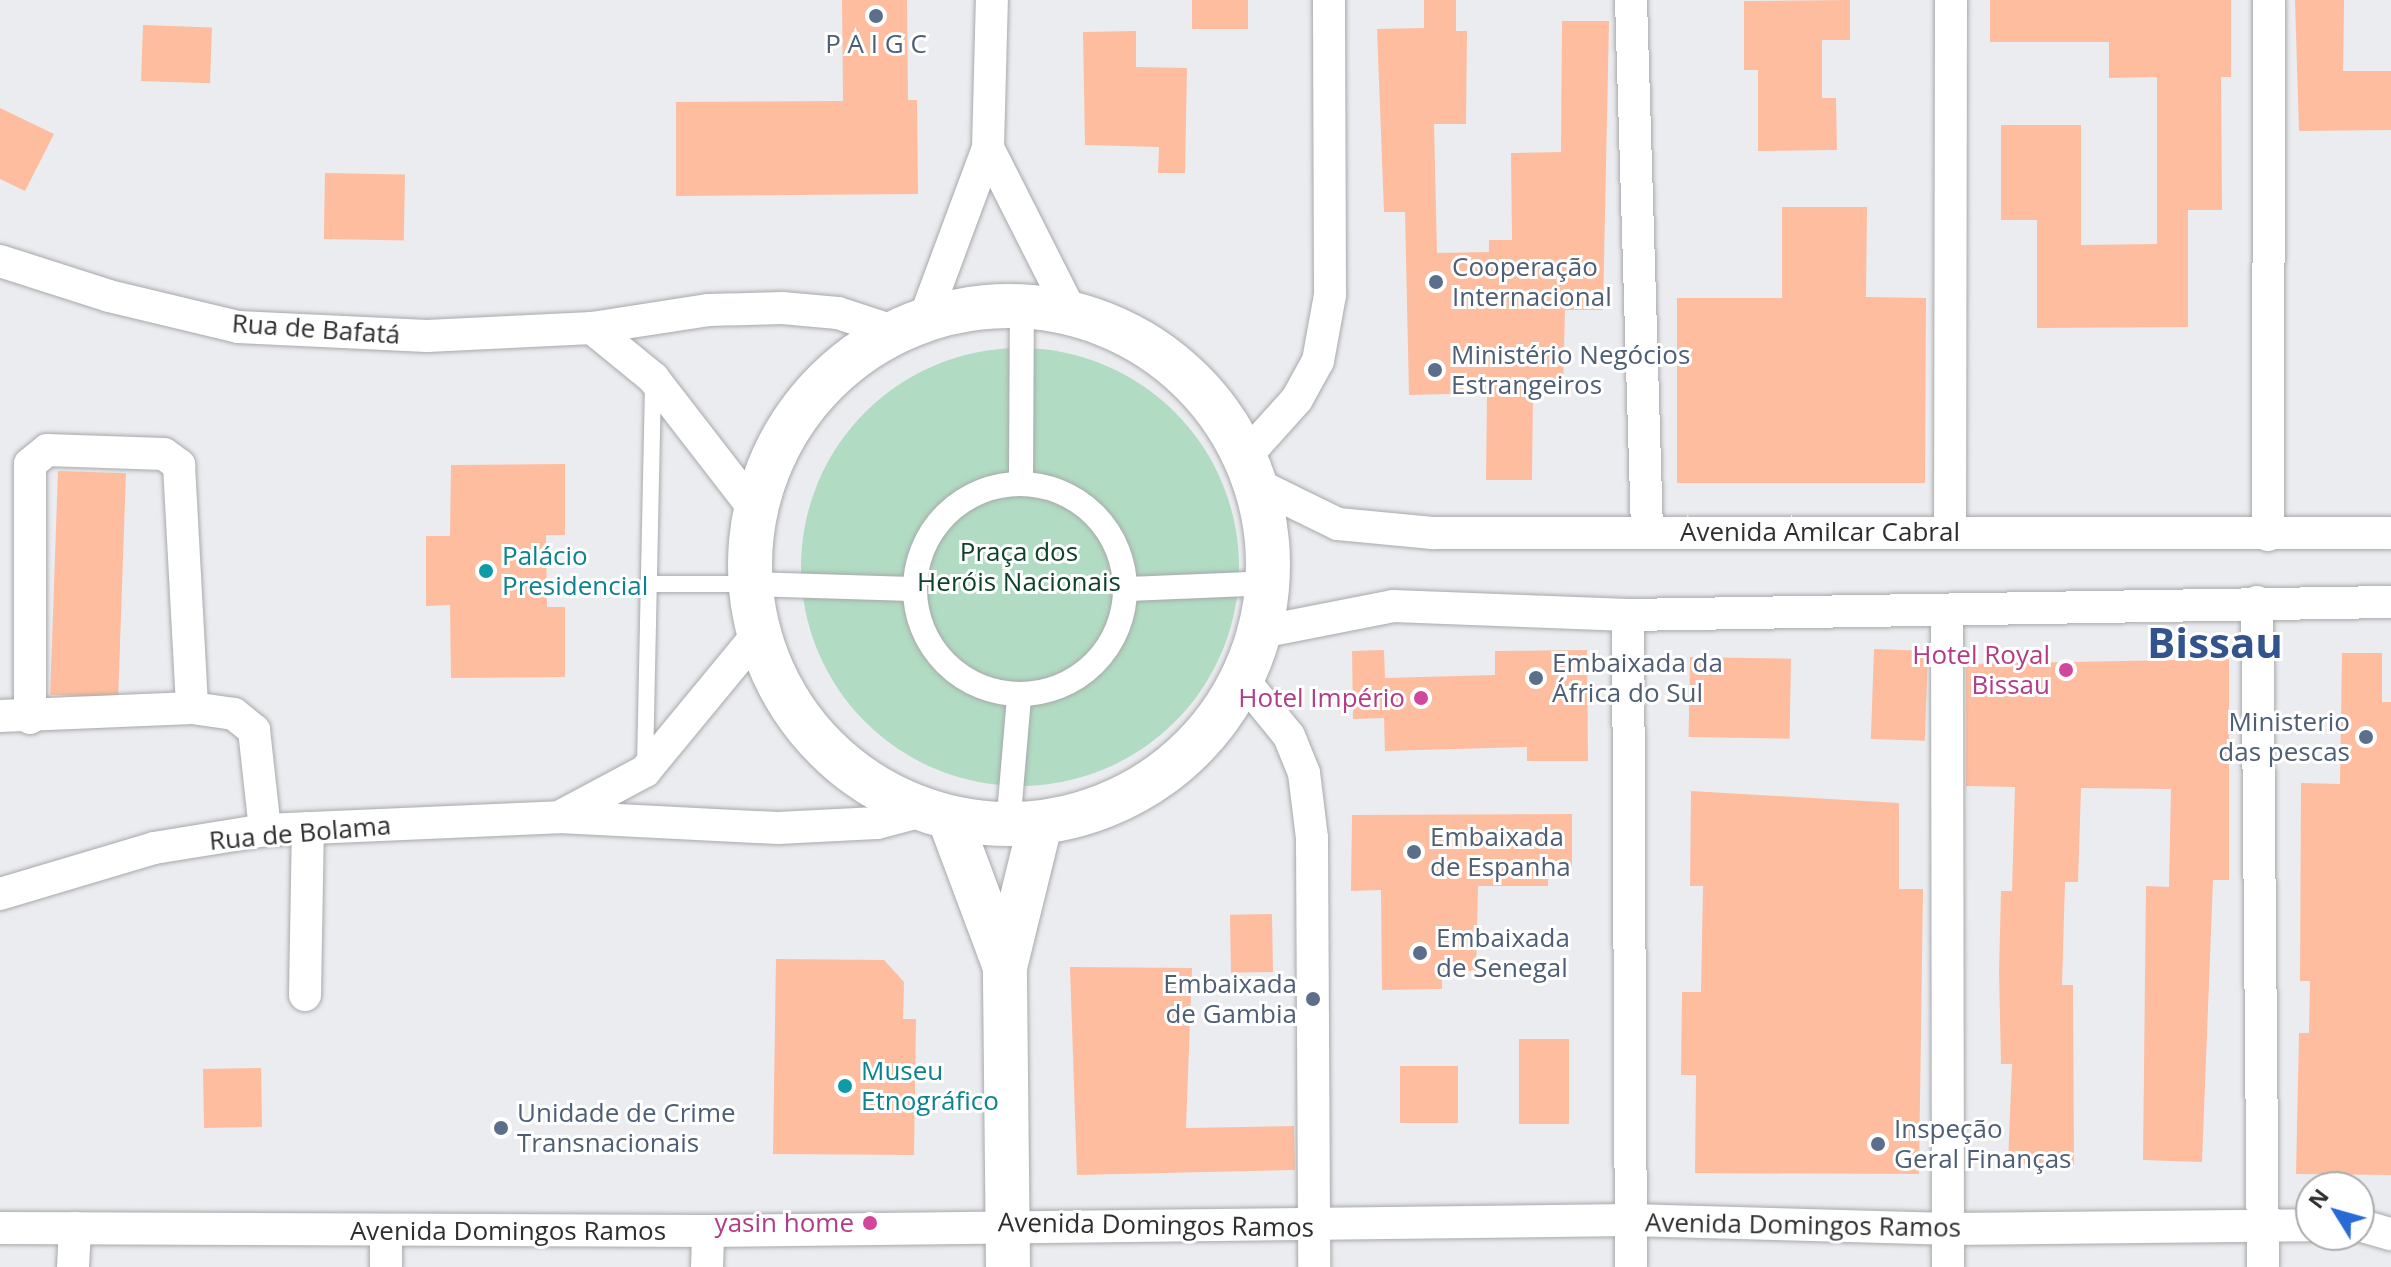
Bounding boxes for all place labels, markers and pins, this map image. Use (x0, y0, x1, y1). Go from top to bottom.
marker: P A I G C (867, 7, 885, 25)
place label: P A I G C (825, 28, 927, 60)
place label: Cooperação Internacional (1452, 251, 1612, 312)
marker: Cooperação Internacional (1427, 273, 1445, 291)
place label: Ministério Negócios Estrangeiros (1451, 339, 1690, 400)
marker: Ministério Negócios Estrangeiros (1426, 361, 1444, 379)
place label: Palácio Presidencial (502, 540, 648, 602)
marker: Palácio Presidencial (477, 562, 495, 580)
place label: Hotel Royal Bissau (1912, 639, 2050, 700)
place label: Embaixada da África do Sul (1552, 647, 1723, 708)
marker: Hotel Royal Bissau (2057, 661, 2075, 679)
marker: Embaixada da África do Sul (1527, 669, 1545, 687)
place label: Hotel Império (1238, 682, 1405, 714)
marker: Hotel Império (1412, 689, 1430, 707)
place label: Ministerio das pescas (2218, 706, 2350, 768)
marker: Ministerio das pescas (2357, 728, 2375, 746)
place label: Embaixada de Espanha (1430, 821, 1571, 882)
marker: Embaixada de Espanha (1405, 843, 1423, 861)
place label: Embaixada de Senegal (1436, 922, 1570, 984)
marker: Embaixada de Senegal (1411, 944, 1429, 962)
place label: Embaixada de Gambia (1163, 968, 1297, 1030)
marker: Embaixada de Gambia (1304, 990, 1322, 1008)
place label: Museu Etnográfico (861, 1055, 999, 1116)
marker: Museu Etnográfico (836, 1077, 854, 1095)
place label: Unidade de Crime Transnacionais (517, 1097, 736, 1158)
place label: Inspeção Geral Finanças (1894, 1113, 2072, 1174)
marker: Unidade de Crime Transnacionais (492, 1119, 510, 1137)
marker: Inspeção Geral Finanças (1869, 1135, 1887, 1153)
place label: yasin home (715, 1207, 854, 1239)
marker: yasin home (861, 1214, 879, 1232)

